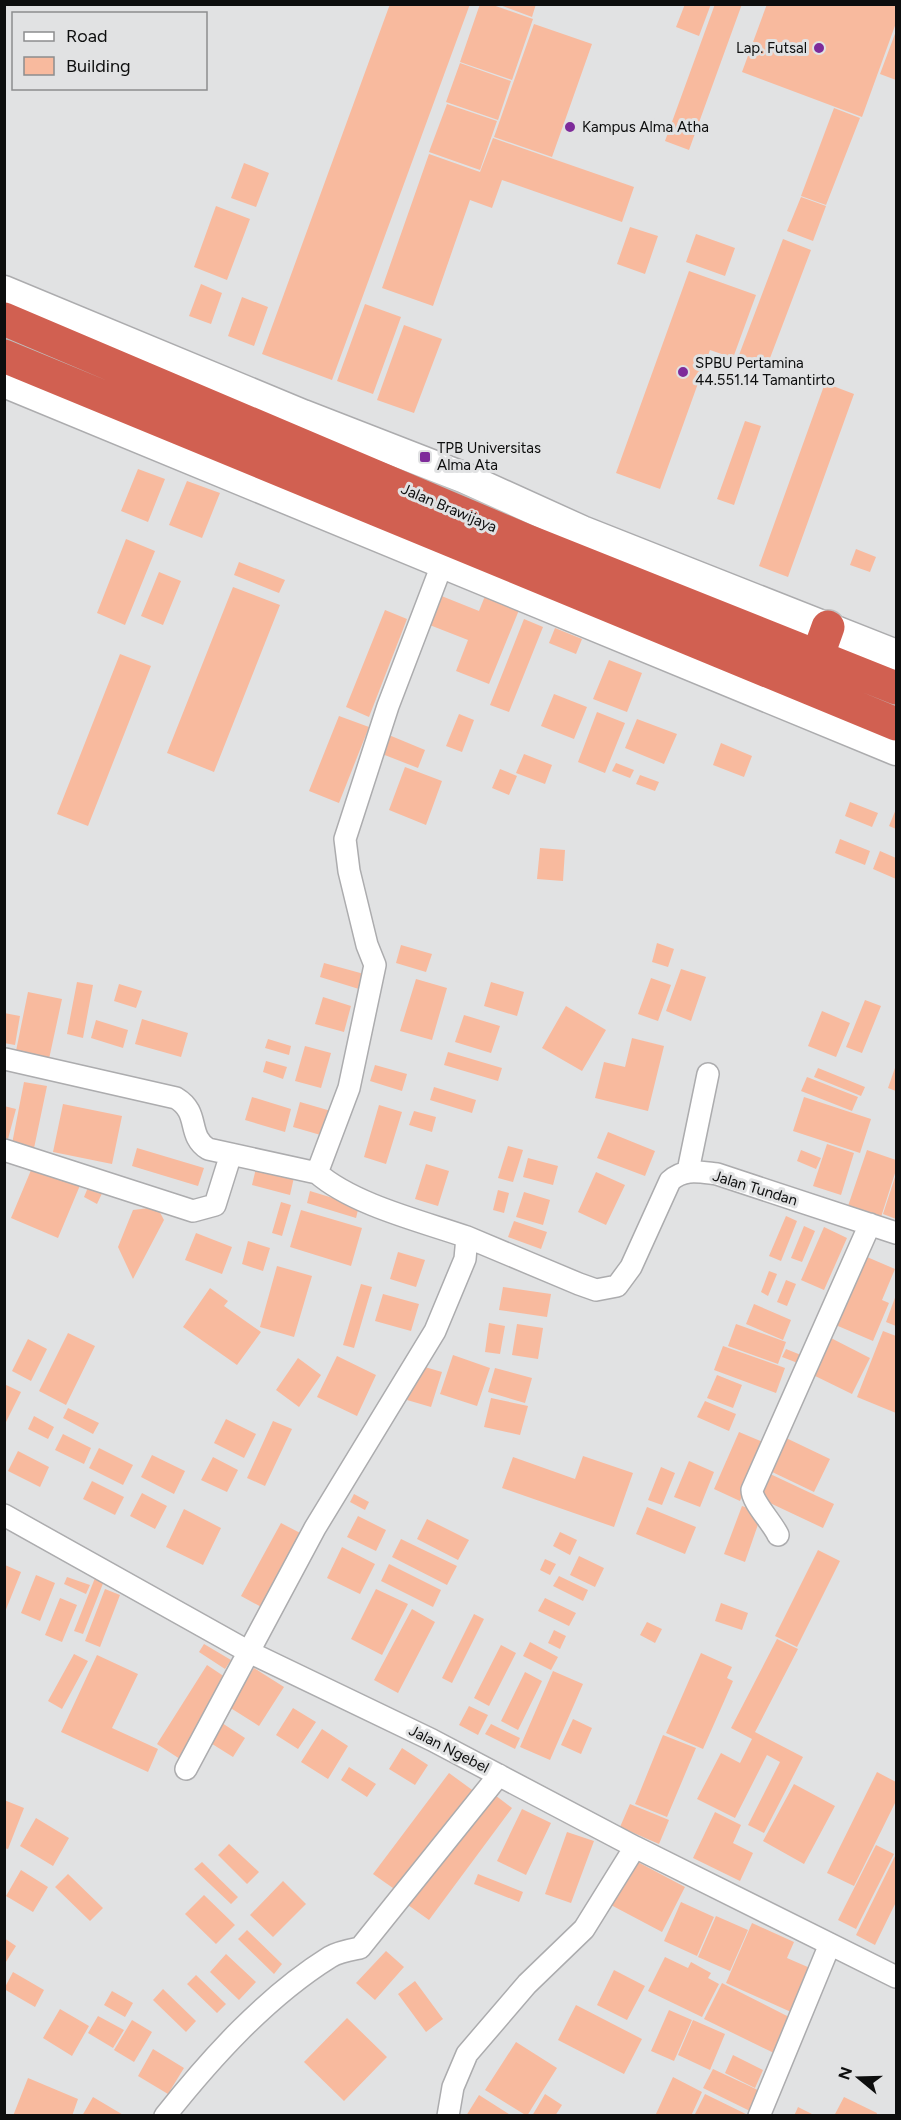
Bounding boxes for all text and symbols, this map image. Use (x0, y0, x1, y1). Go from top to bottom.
legend (12, 12, 207, 90)
text: Road (66, 25, 107, 47)
place label: Lap. Futsal (736, 39, 807, 57)
marker: Lap. Futsal (812, 41, 826, 55)
text: Building (66, 55, 131, 77)
place label: Kampus Alma Atha (582, 118, 709, 136)
marker: Kampus Alma Atha (563, 120, 577, 134)
place label: SPBU Pertamina 44.551.14 Tamantirto (695, 354, 835, 389)
marker: SPBU Pertamina 44.551.14 Tamantirto (676, 365, 690, 379)
place label: TPB Universitas Alma Ata (437, 439, 541, 474)
marker: TPB Universitas Alma Ata (418, 450, 432, 464)
street label: Jalan Brawijaya (398, 480, 500, 536)
street label: Jalan Tundan (711, 1167, 799, 1209)
street label: Jalan Ngebel (406, 1721, 492, 1777)
north arrow (829, 2048, 889, 2108)
text: N (834, 2064, 856, 2082)

